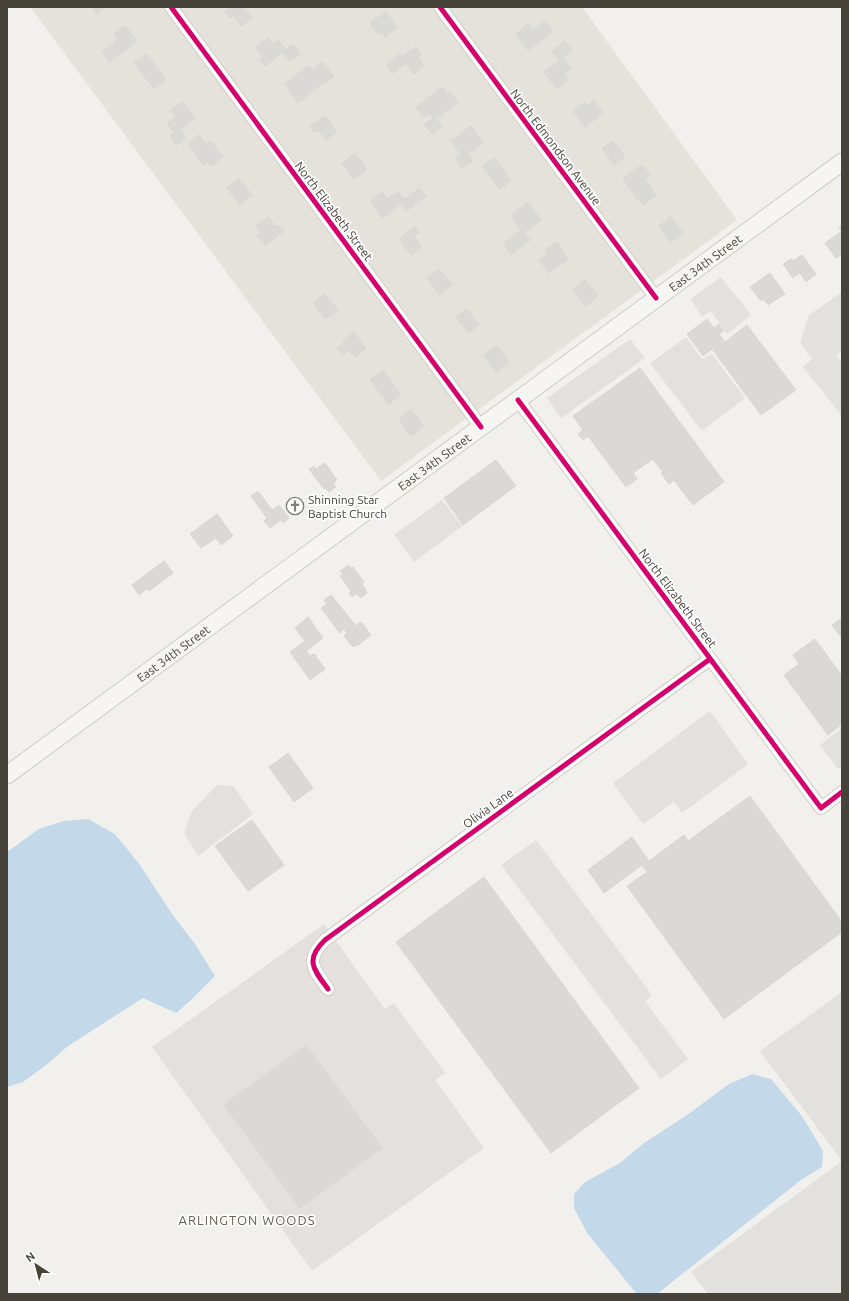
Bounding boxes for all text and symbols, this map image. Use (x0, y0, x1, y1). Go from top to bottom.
street label: North Edmondson Avenue (508, 87, 604, 207)
street label: North Elizabeth Street (293, 159, 376, 263)
street label: East 34th Street (666, 231, 744, 294)
street label: East 34th Street (395, 430, 473, 492)
place label: Shinning Star Baptist Church (308, 493, 387, 520)
church icon: Shinning Star Baptist Church (285, 496, 305, 516)
street label: North Elizabeth Street (637, 546, 720, 650)
street label: East 34th Street (134, 622, 212, 684)
street label: Olivia Lane (460, 785, 516, 831)
district label: ARLINGTON WOODS (179, 1213, 315, 1227)
north arrow (16, 1245, 56, 1285)
text: N (23, 1250, 37, 1264)

